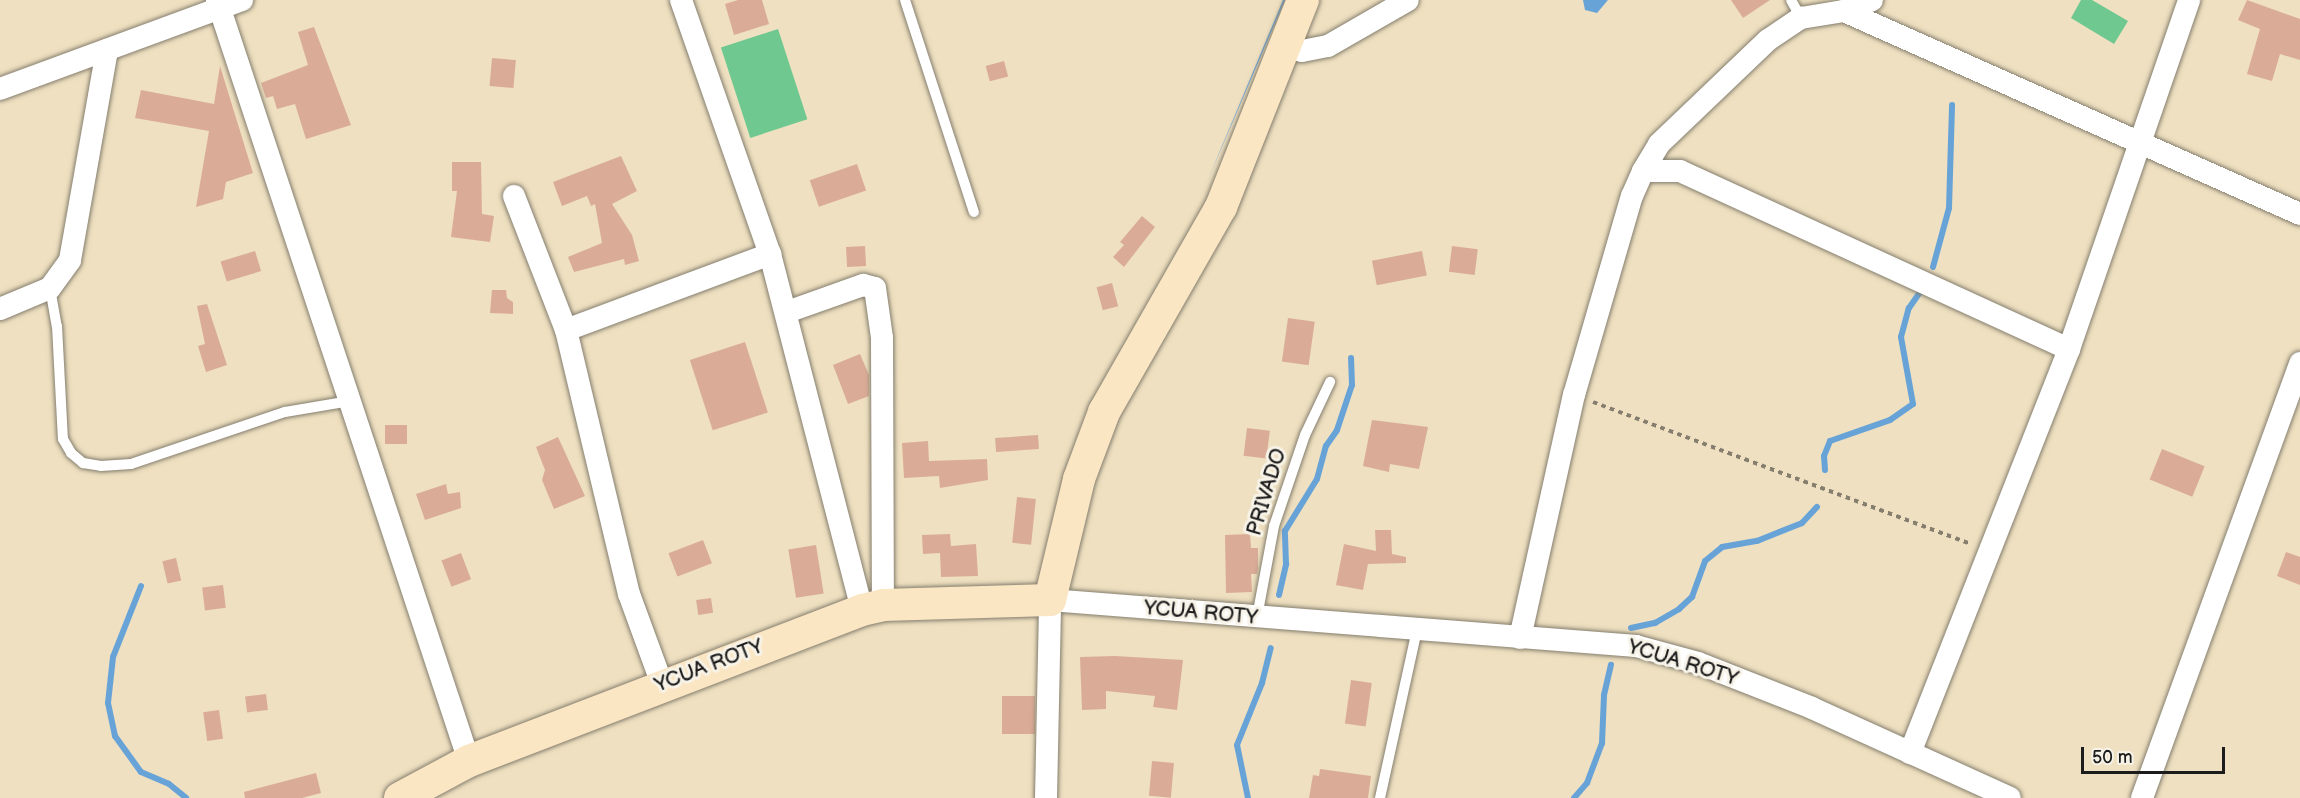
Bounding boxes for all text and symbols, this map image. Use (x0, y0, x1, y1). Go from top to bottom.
street label: PRIVADO (1242, 445, 1292, 539)
street label: YCUA ROTY (1143, 595, 1259, 631)
street label: YCUA ROTY (651, 634, 767, 698)
street label: YCUA ROTY (1625, 634, 1741, 692)
scale bar (2084, 735, 2228, 773)
text: 50 m (2092, 747, 2133, 768)

